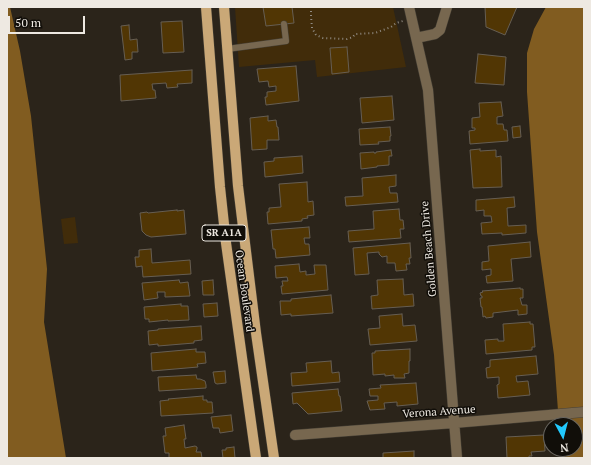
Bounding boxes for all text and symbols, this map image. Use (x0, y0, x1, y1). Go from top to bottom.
scale bar (10, 8, 87, 34)
text: 50 m (15, 15, 41, 30)
street label: Golden Beach Drive (418, 201, 440, 297)
road number: SR A1A (202, 225, 246, 241)
street label: Ocean Boulevard (232, 249, 256, 333)
street label: Verona Avenue (402, 403, 476, 421)
north arrow (543, 417, 583, 457)
text: N (559, 440, 569, 455)

